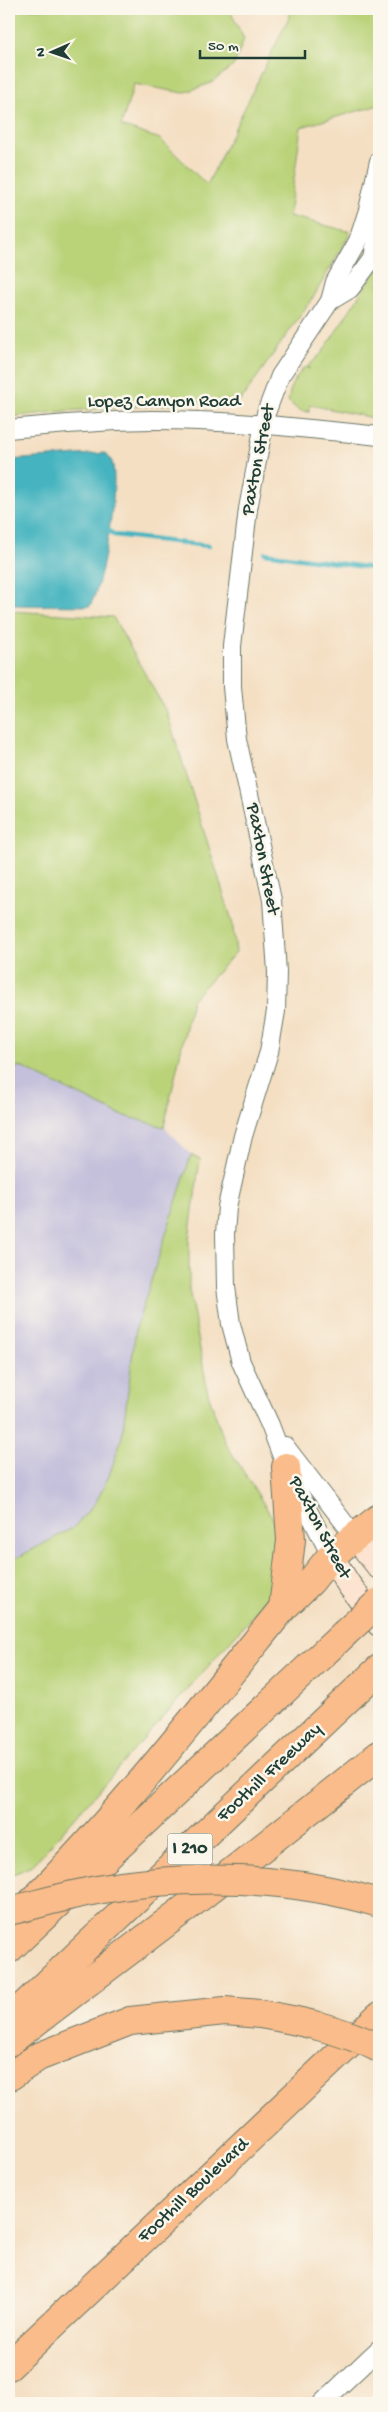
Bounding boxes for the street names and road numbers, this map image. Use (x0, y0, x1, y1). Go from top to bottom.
street label: Lopez Canyon Road (88, 391, 242, 414)
street label: Paxton Street (237, 400, 281, 519)
street label: Paxton Street (240, 800, 284, 919)
street label: Paxton Street (282, 1472, 357, 1585)
street label: Foothill Freeway (212, 1718, 328, 1828)
road number: I 210 (168, 1834, 212, 1865)
street label: Foothill Boulevard (133, 2132, 256, 2249)

